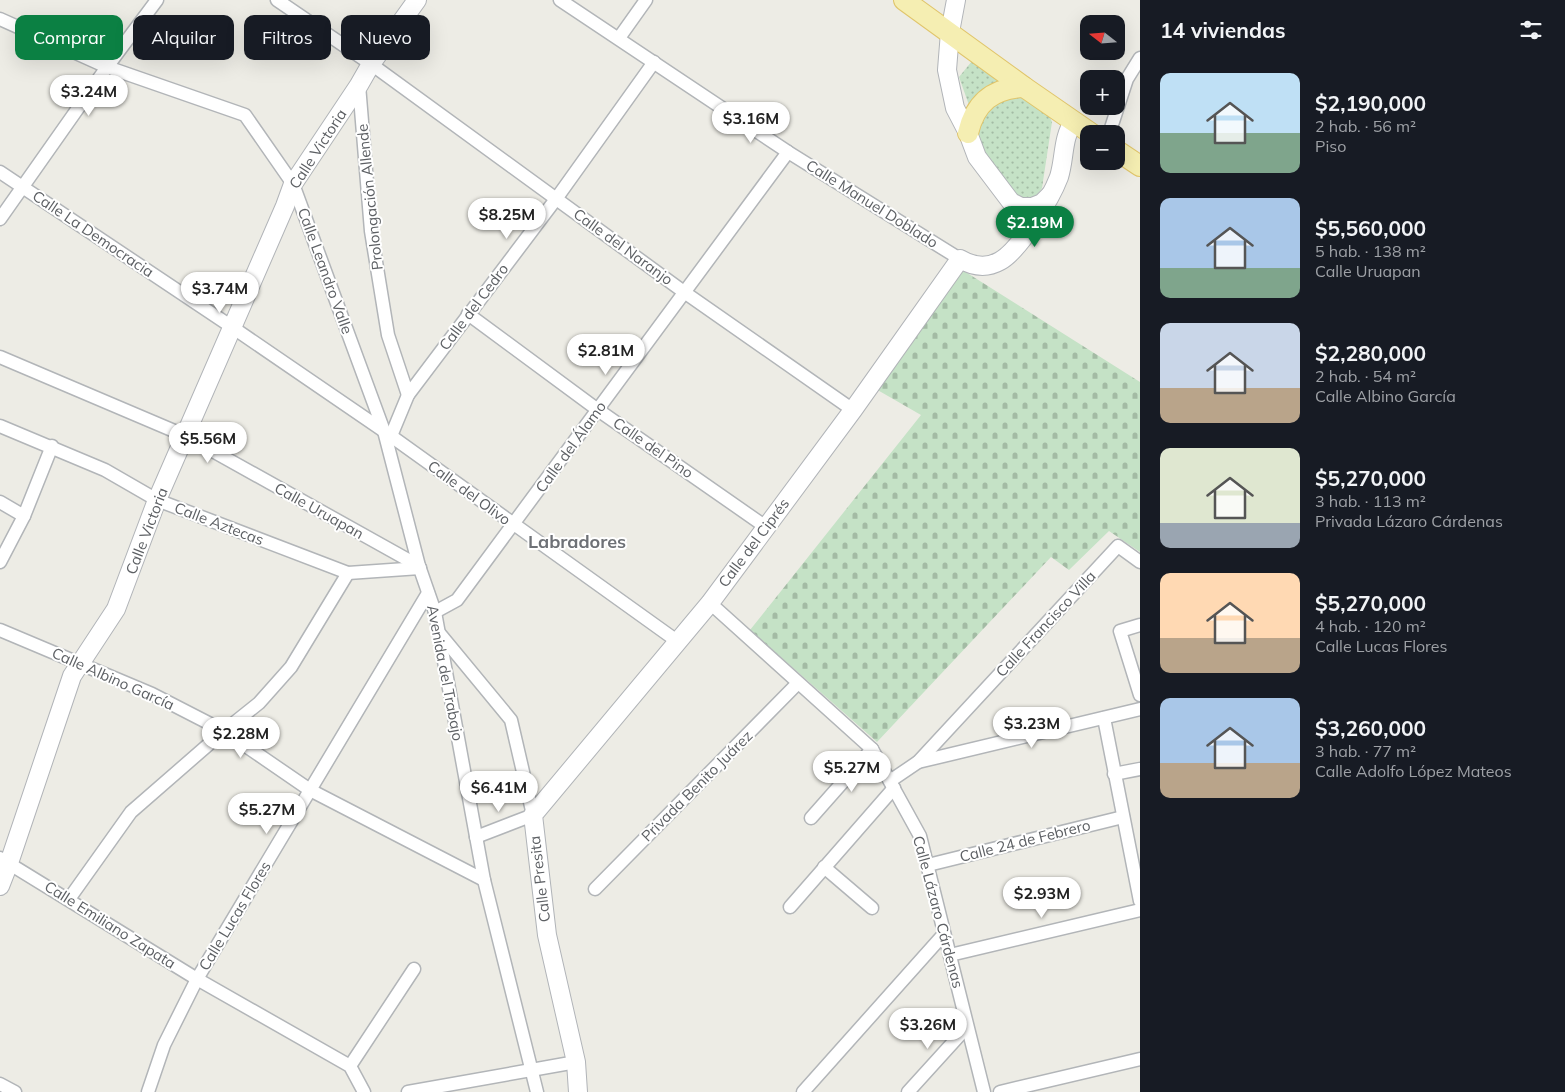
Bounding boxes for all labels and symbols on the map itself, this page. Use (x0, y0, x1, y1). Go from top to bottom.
north arrow (1080, 15, 1125, 60)
pin: $3.24M (48, 74, 130, 117)
pin: $3.16M (710, 102, 792, 144)
street label: Calle Victoria (285, 105, 350, 192)
street label: Prolongación Allende (352, 123, 387, 271)
street label: Calle Manuel Doblado (803, 155, 942, 252)
street label: Calle La Democracia (29, 186, 158, 281)
pin: $8.25M (466, 198, 548, 240)
street label: Calle del Naranjo (570, 204, 677, 289)
street label: Calle Leandro Valle (294, 205, 357, 337)
pin: $2.19M (994, 206, 1076, 248)
street label: Calle del Cedro (435, 260, 512, 354)
pin: $3.74M (179, 272, 261, 314)
pin: $2.81M (565, 334, 647, 376)
street label: Calle del Álamo (531, 397, 610, 496)
street label: Calle del Pino (610, 413, 697, 482)
pin: $5.56M (167, 422, 249, 464)
street label: Calle del Olivo (424, 456, 515, 529)
street label: Calle Uruapan (271, 478, 367, 543)
street label: Calle Victoria (121, 485, 172, 577)
street label: Calle del Ciprés (714, 494, 793, 591)
street label: Calle Aztecas (172, 498, 267, 549)
district label: Labradores (528, 530, 626, 553)
street label: Calle Francisco Villa (992, 567, 1100, 681)
street label: Avenida del Trabajo (423, 603, 468, 742)
street label: Calle Albino García (49, 643, 177, 714)
pin: $3.23M (991, 706, 1073, 749)
pin: $2.28M (200, 716, 282, 759)
street label: Privada Benito Juárez (637, 726, 756, 845)
pin: $5.27M (811, 750, 893, 793)
pin: $6.41M (458, 770, 540, 813)
pin: $5.27M (226, 792, 308, 835)
street label: Calle 24 de Febrero (958, 815, 1092, 866)
street label: Calle Lázaro Cárdenas (909, 834, 968, 990)
street label: Calle Presita (525, 835, 554, 923)
street label: Calle Lucas Flores (194, 858, 275, 974)
street label: Calle Emiliano Zapata (41, 876, 179, 973)
pin: $2.93M (1001, 876, 1083, 919)
pin: $3.26M (887, 1008, 969, 1050)

